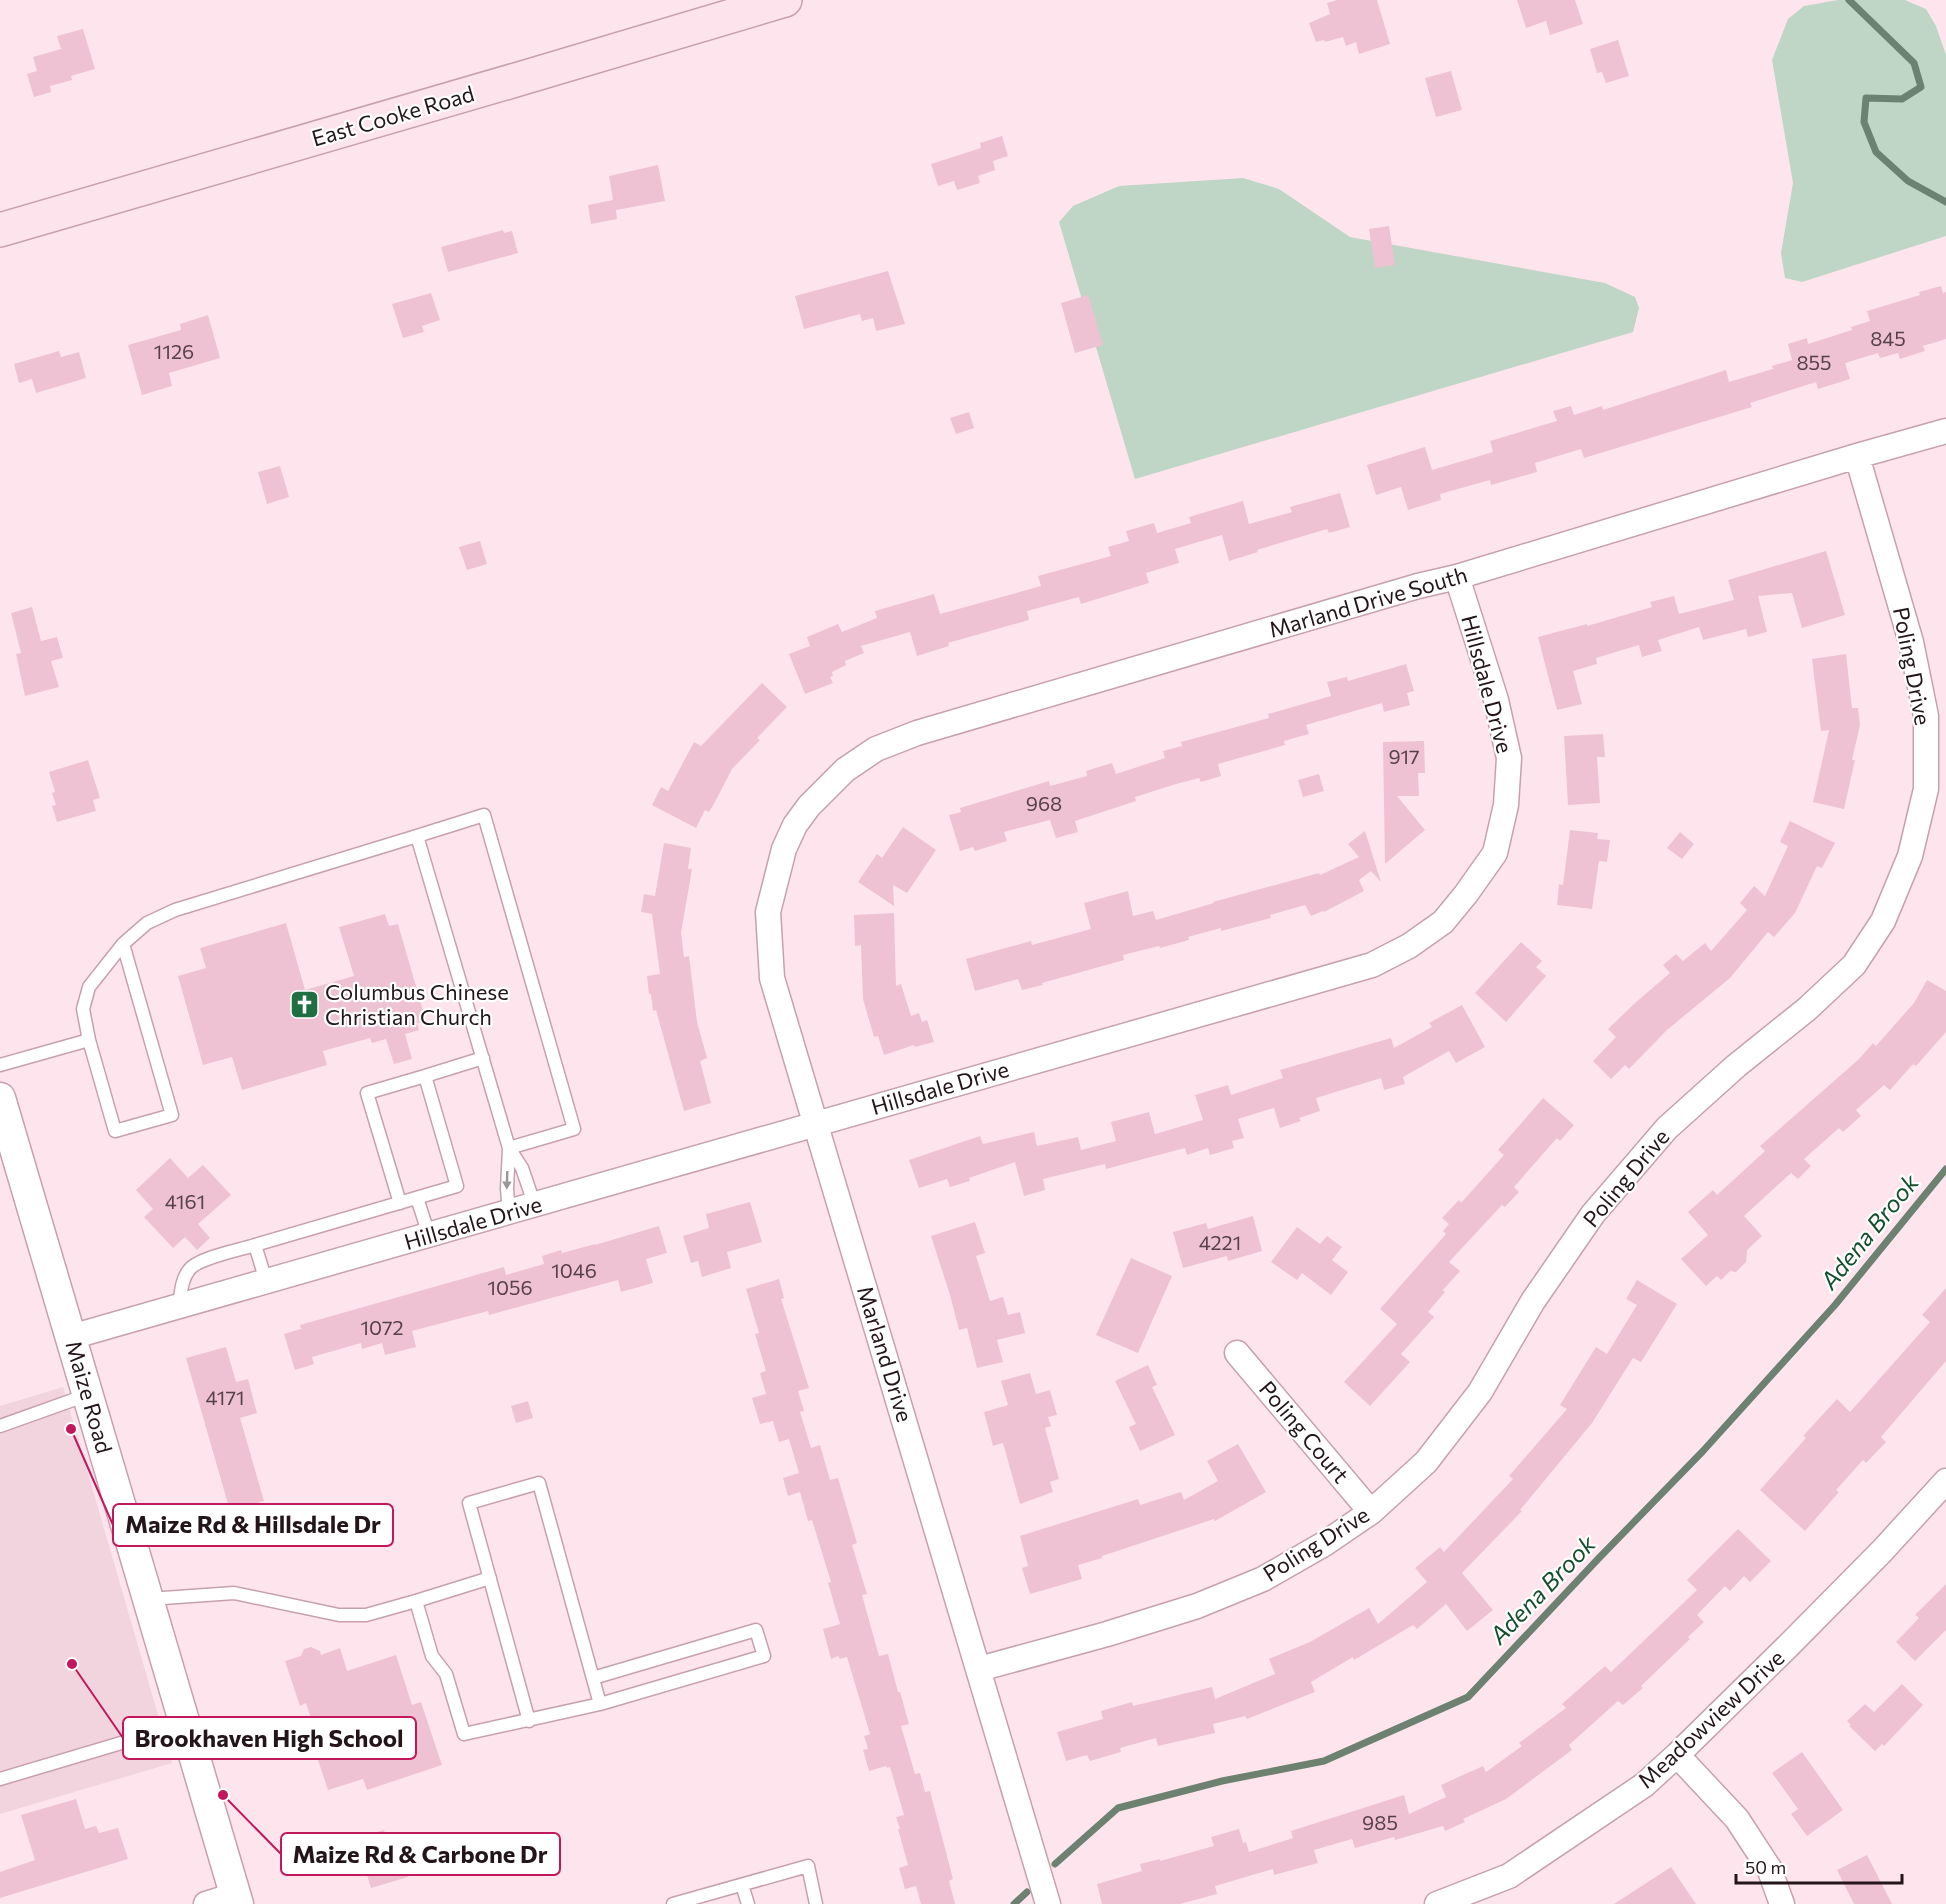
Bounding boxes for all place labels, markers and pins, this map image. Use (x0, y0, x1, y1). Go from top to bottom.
place label: Columbus Chinese Christian Church (325, 978, 509, 1030)
church icon: Columbus Chinese Christian Church (288, 989, 320, 1021)
callout: Maize Rd & Hillsdale Dr (113, 1504, 393, 1546)
callout: Brookhaven High School (123, 1717, 416, 1759)
callout: Maize Rd & Carbone Dr (281, 1833, 560, 1875)

